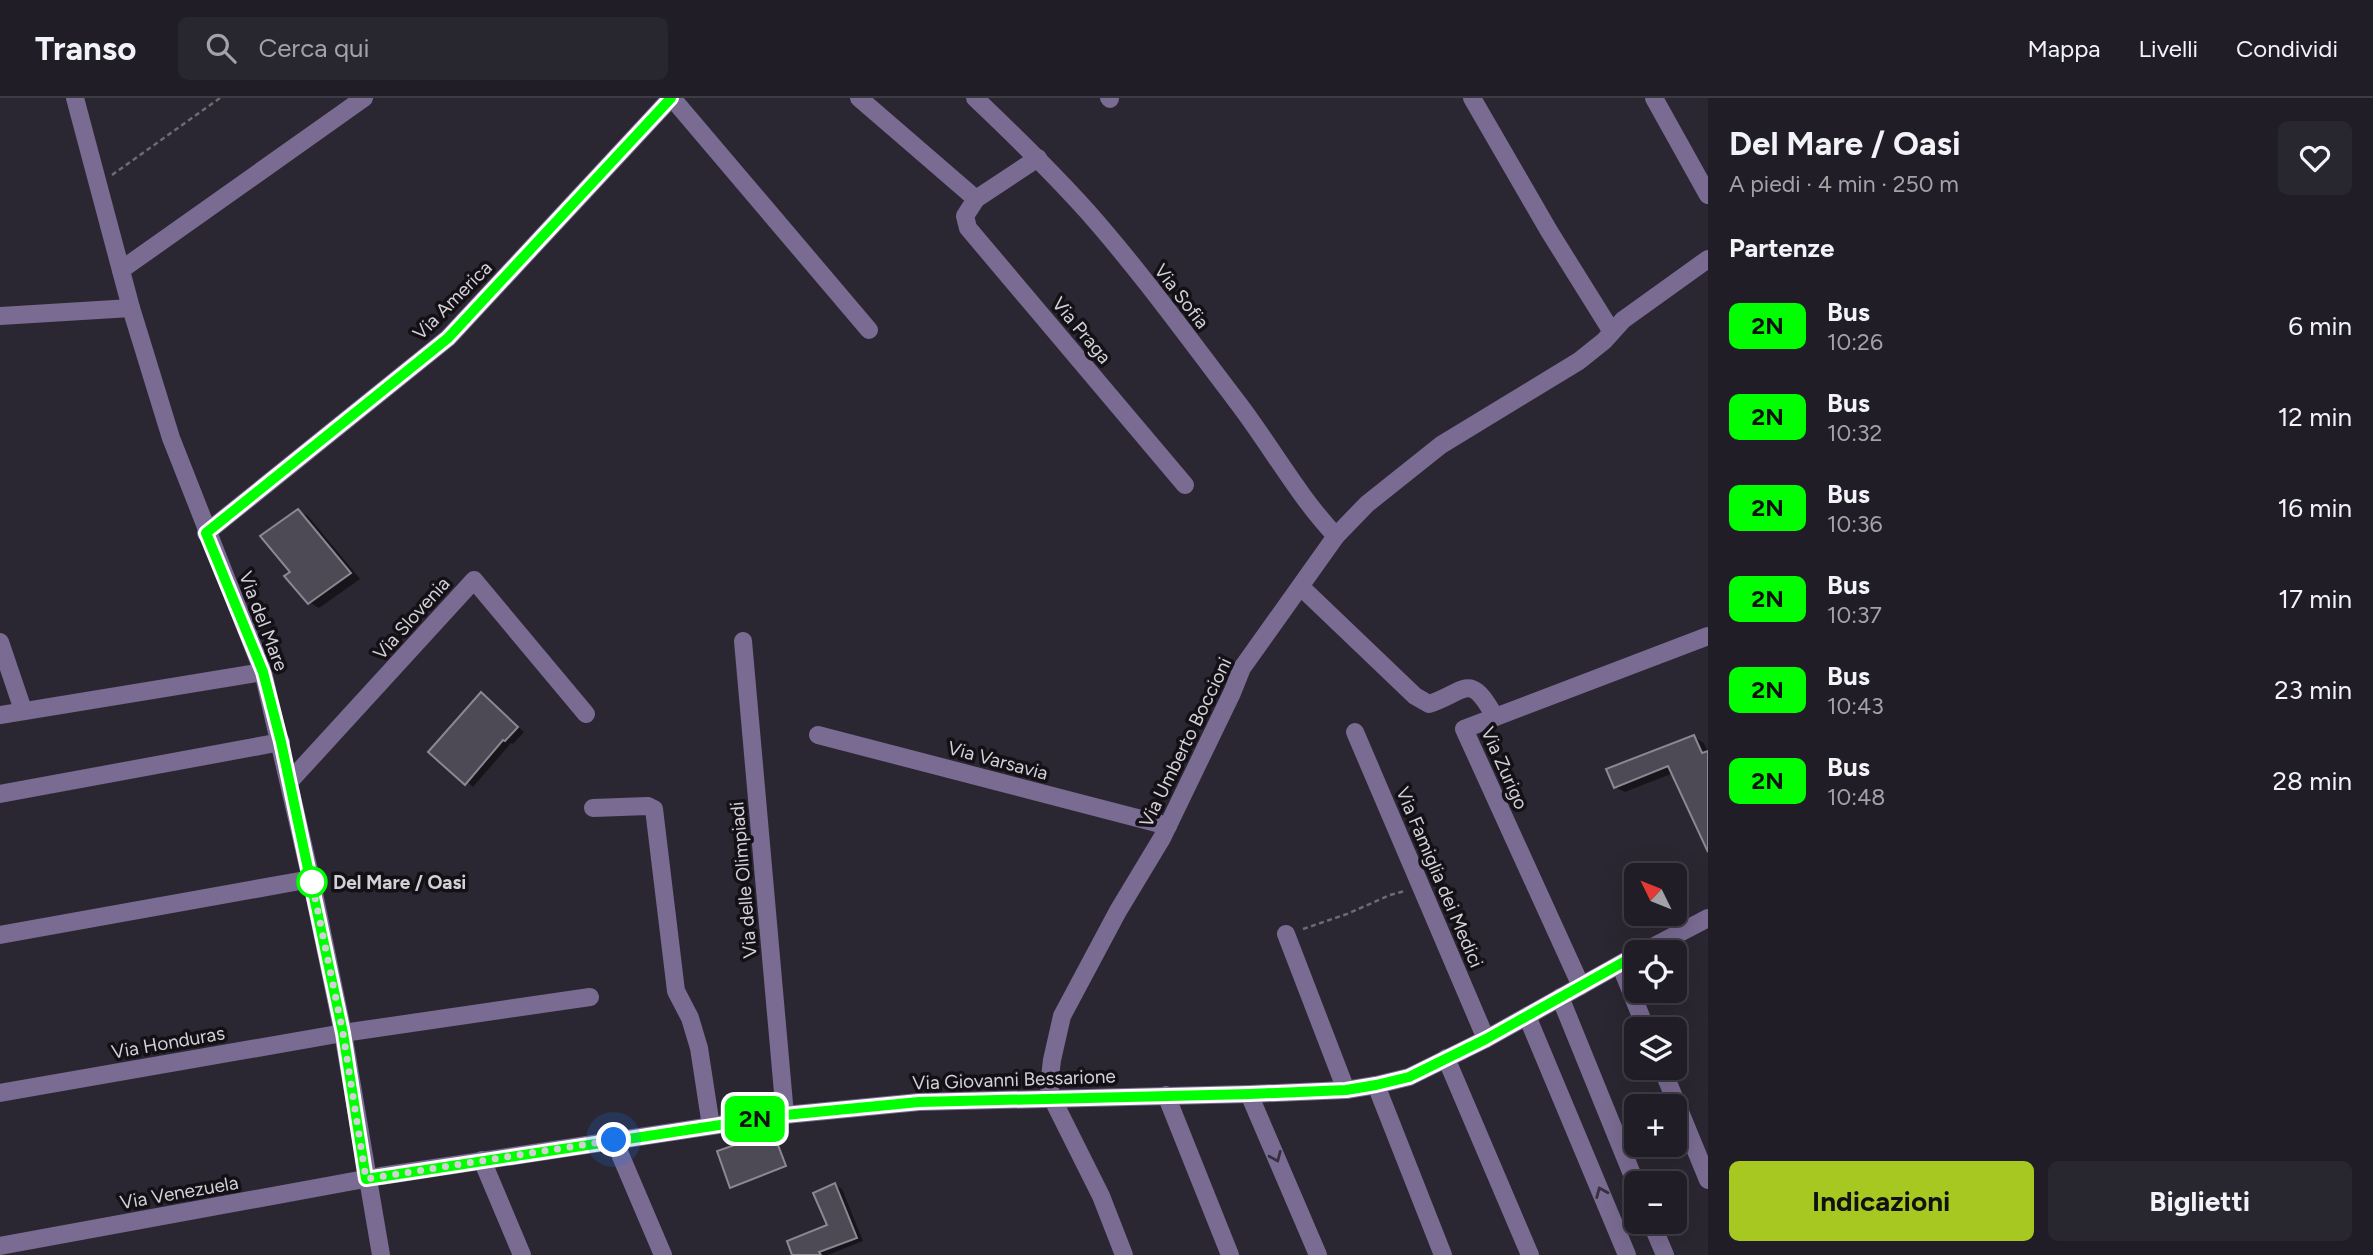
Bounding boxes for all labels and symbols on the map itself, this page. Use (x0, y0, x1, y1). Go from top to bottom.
street label: Via America (408, 256, 497, 345)
street label: Via Sofia (1149, 259, 1214, 333)
street label: Via Praga (1047, 292, 1116, 368)
street label: Via del Mare (234, 568, 293, 674)
street label: Via Slovenia (368, 572, 454, 664)
street label: Via Umberto Boccioni (1134, 654, 1237, 831)
street label: Via Zurigo (1476, 723, 1533, 813)
street label: Via Varsavia (945, 736, 1051, 785)
street label: Via Famiglia dei Medici (1391, 783, 1488, 971)
street label: Via delle Olimpiadi (725, 801, 762, 959)
north arrow (1624, 863, 1687, 926)
marker: Del Mare / Oasi (297, 867, 327, 897)
place label: Del Mare / Oasi (333, 871, 466, 894)
street label: Via Honduras (110, 1021, 227, 1064)
street label: Via Giovanni Bessarione (912, 1064, 1116, 1095)
line badge: 2N (724, 1096, 786, 1142)
your location (596, 1122, 631, 1157)
one-way arrow (1268, 1150, 1282, 1162)
street label: Via Venezuela (118, 1171, 240, 1214)
one-way arrow (1595, 1187, 1609, 1199)

